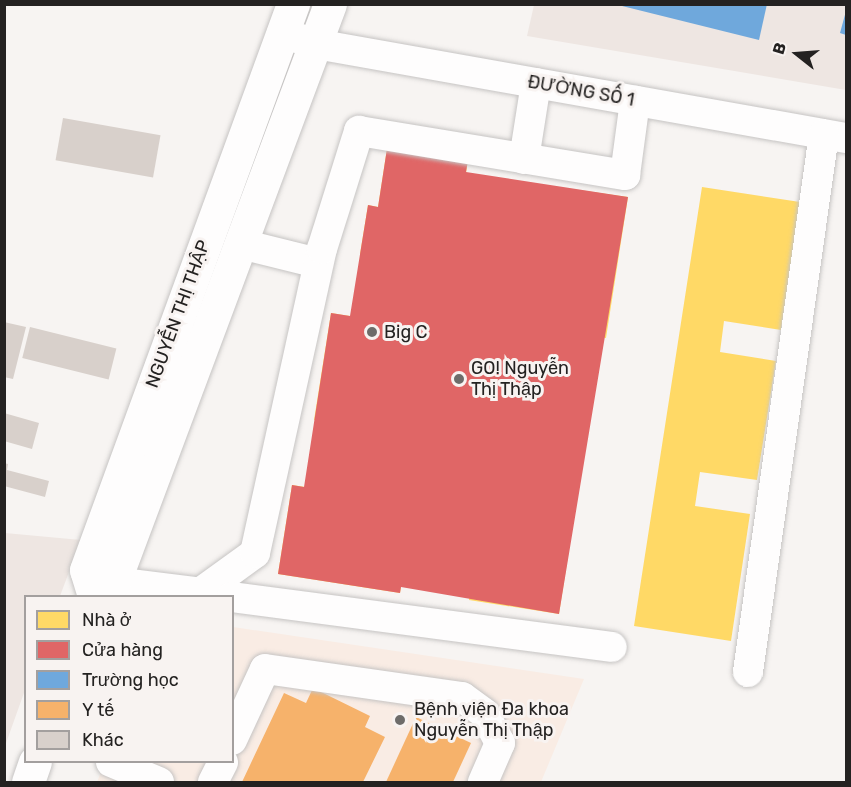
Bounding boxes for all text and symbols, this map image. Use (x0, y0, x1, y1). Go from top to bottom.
north arrow (767, 24, 827, 84)
text: B (769, 40, 790, 57)
street label: ĐƯỜNG SỐ 1 (526, 71, 636, 111)
street label: NGUYỄN THỊ THẬP (141, 237, 215, 391)
place label: Big C (384, 321, 428, 343)
marker: Big C (365, 325, 379, 339)
place label: GO! Nguyễn Thị Thập (471, 358, 569, 400)
marker: GO! Nguyễn Thị Thập (452, 372, 466, 386)
legend (24, 595, 234, 763)
text: Nhà ở (82, 609, 132, 631)
text: Cửa hàng (82, 639, 163, 661)
text: Trường học (82, 669, 179, 691)
text: Y tế (82, 699, 114, 721)
place label: Bệnh viện Đa khoa Nguyễn Thị Thập (414, 699, 569, 742)
marker: Bệnh viện Đa khoa Nguyễn Thị Thập (391, 711, 409, 729)
text: Khác (82, 729, 124, 751)

